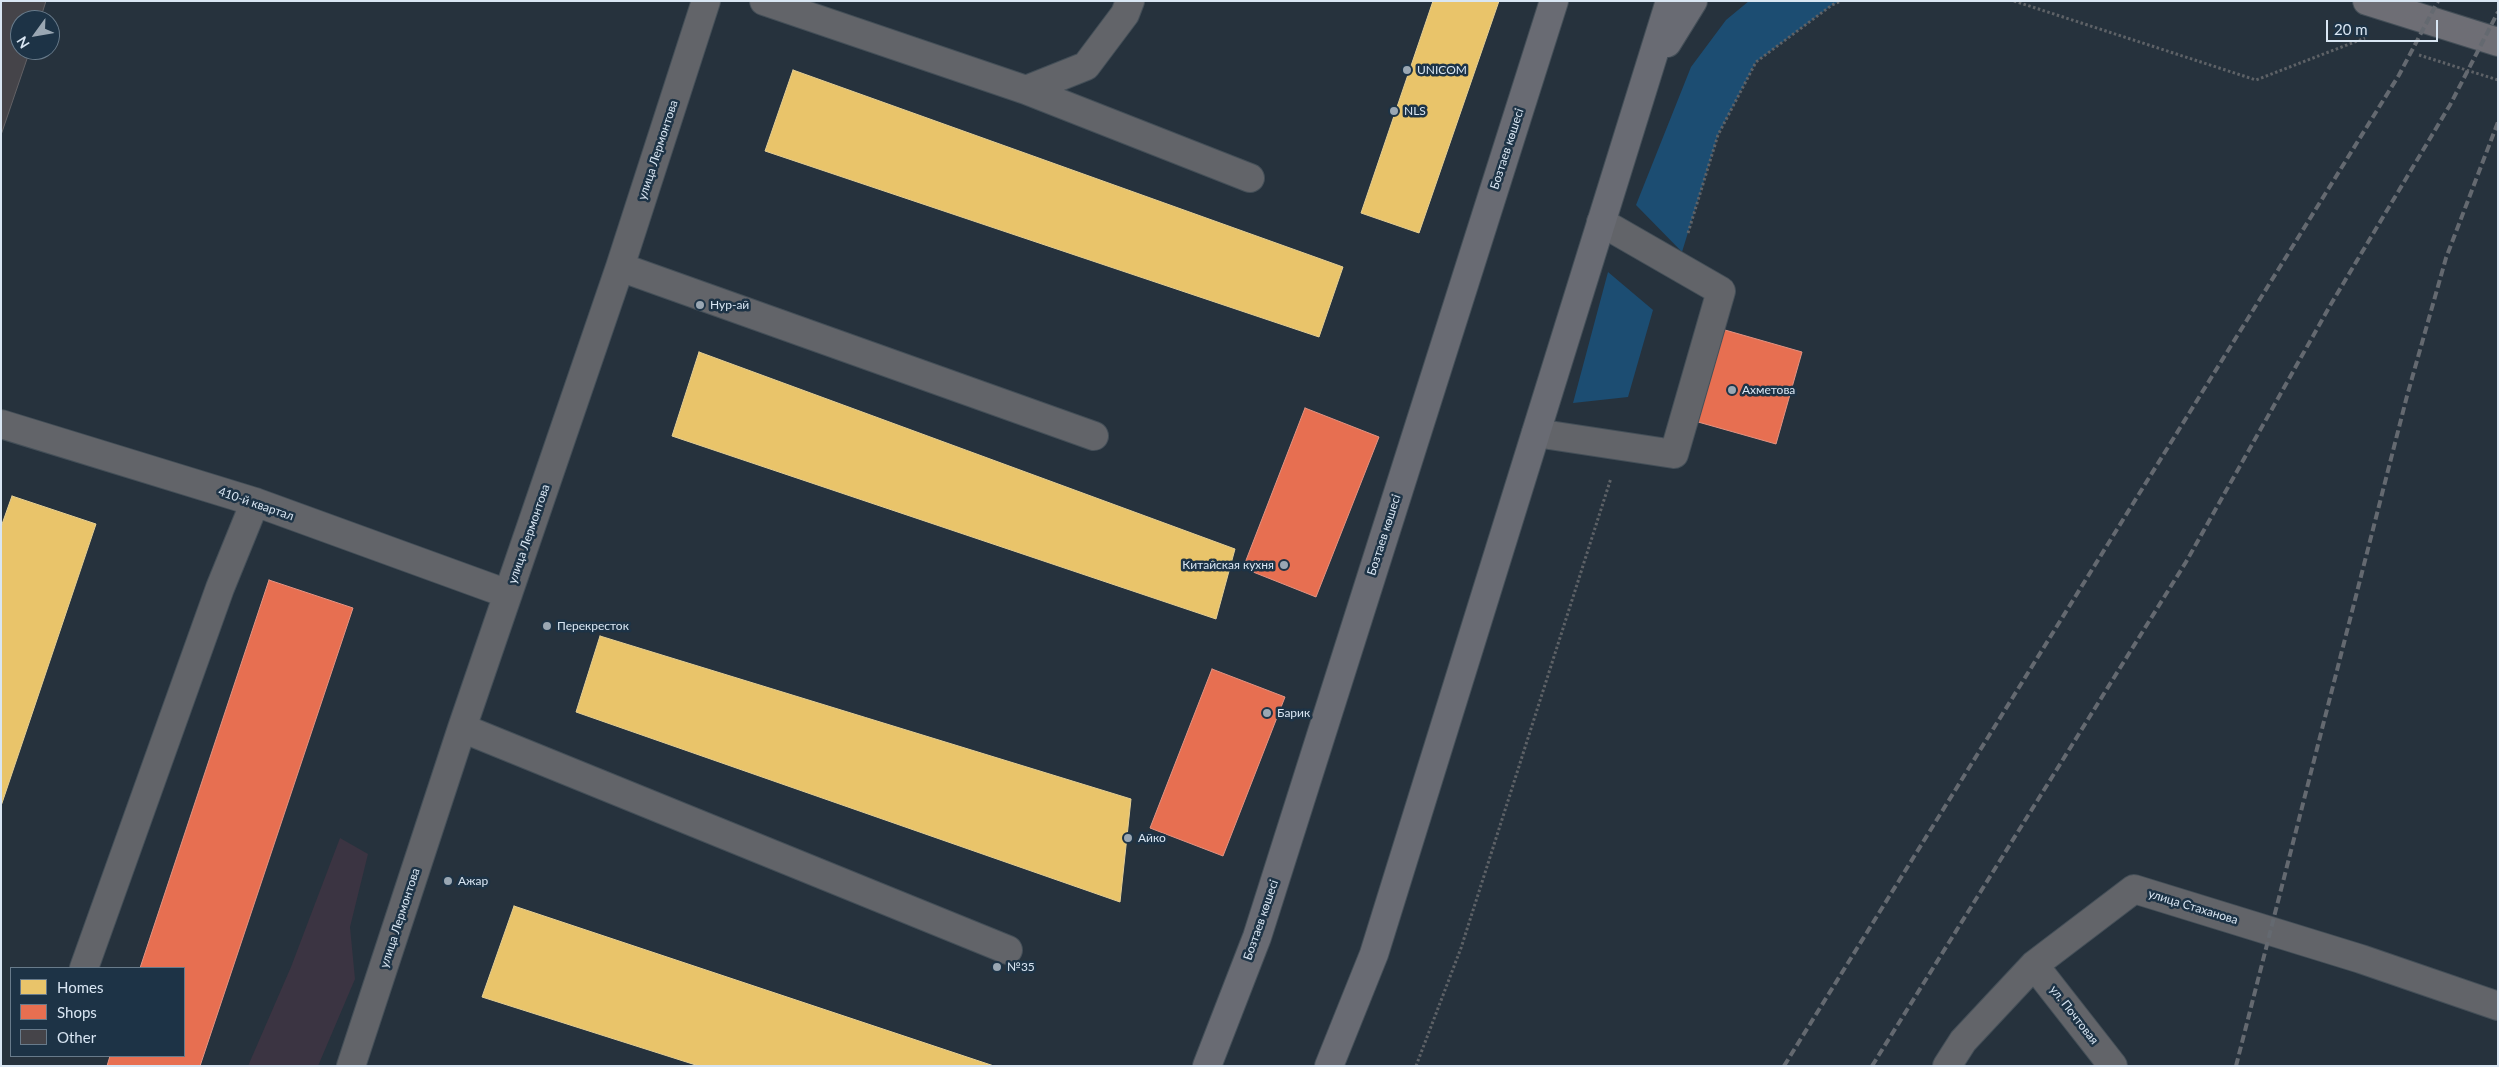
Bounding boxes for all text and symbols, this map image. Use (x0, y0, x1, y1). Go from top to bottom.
north arrow (10, 10, 60, 60)
scale bar (2329, 10, 2442, 42)
text: 20 m (2334, 20, 2368, 38)
text: N (13, 34, 33, 52)
place label: UNICOM (1417, 63, 1467, 77)
marker: UNICOM (1401, 64, 1413, 76)
street label: улица Лермонтова (635, 98, 681, 202)
place label: NLS (1404, 104, 1426, 118)
marker: NLS (1388, 105, 1400, 117)
street label: Бозтаев көшесі (1487, 107, 1527, 191)
place label: Нур-ай (710, 298, 749, 312)
marker: Нур-ай (694, 299, 706, 311)
place label: Ахметова (1742, 383, 1795, 397)
marker: Ахметова (1726, 384, 1738, 396)
street label: улица Лермонтова (505, 482, 553, 586)
street label: 410-й квартал (216, 484, 296, 524)
street label: Бозтаев көшесі (1364, 493, 1404, 577)
place label: Китайская кухня (1182, 558, 1274, 572)
marker: Китайская кухня (1278, 559, 1290, 571)
place label: Перекресток (557, 619, 629, 633)
marker: Перекресток (541, 620, 553, 632)
place label: Барик (1277, 706, 1310, 720)
marker: Барик (1261, 707, 1273, 719)
place label: Айко (1138, 831, 1166, 845)
marker: Айко (1122, 832, 1134, 844)
street label: улица Лермонтова (377, 866, 423, 970)
place label: Ажар (458, 874, 488, 888)
marker: Ажар (442, 875, 454, 887)
street label: Бозтаев көшесі (1240, 878, 1282, 962)
street label: улица Стаханова (2146, 887, 2240, 927)
place label: №35 (1007, 960, 1035, 974)
marker: №35 (991, 961, 1003, 973)
legend (10, 967, 185, 1057)
text: Homes (57, 978, 103, 996)
street label: ул. Почтовая (2047, 983, 2101, 1047)
text: Shops (57, 1003, 97, 1021)
text: Other (57, 1028, 96, 1046)

